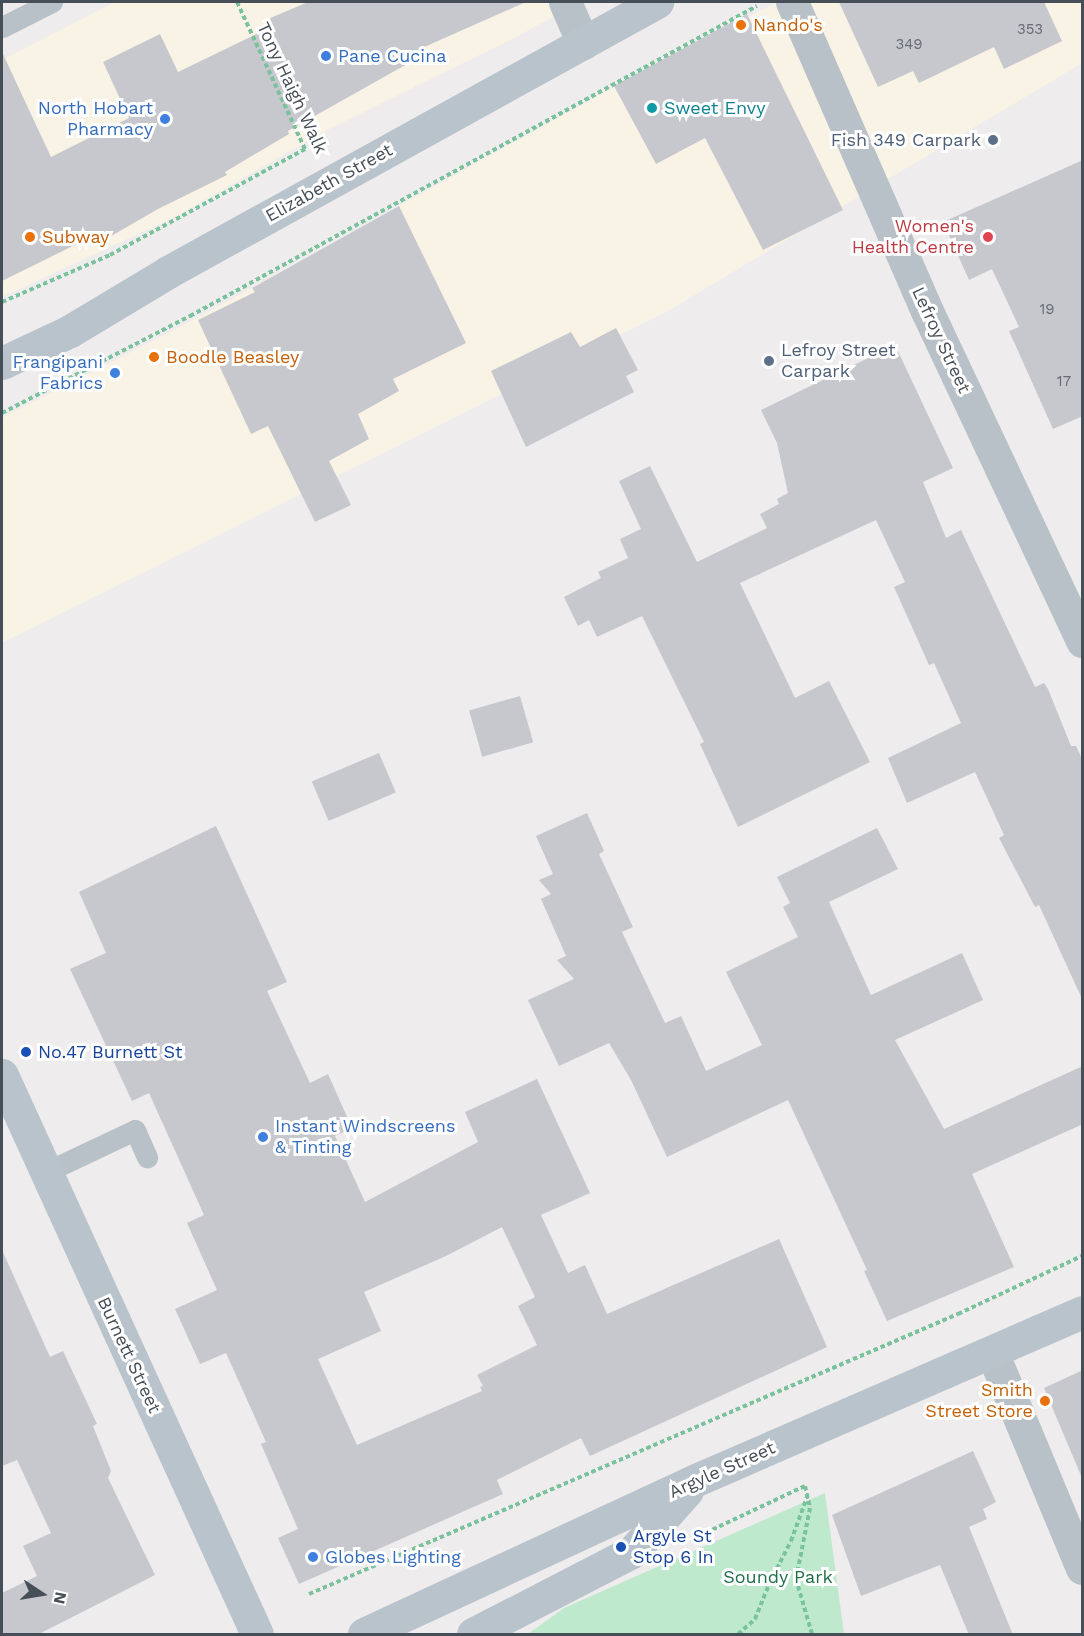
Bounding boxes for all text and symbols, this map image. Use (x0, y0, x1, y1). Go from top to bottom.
place label: Nando's (753, 14, 823, 36)
street label: Tony Haigh Walk (252, 18, 332, 158)
marker: Nando's (734, 18, 748, 32)
house number: 353 (1017, 21, 1043, 39)
house number: 349 (895, 36, 923, 54)
place label: Pane Cucina (338, 45, 446, 67)
marker: Pane Cucina (319, 49, 333, 63)
place label: Sweet Envy (664, 97, 766, 119)
place label: North Hobart Pharmacy (38, 98, 153, 140)
marker: Sweet Envy (645, 101, 659, 115)
marker: North Hobart Pharmacy (158, 112, 172, 126)
place label: Fish 349 Carpark (831, 129, 981, 151)
marker: Fish 349 Carpark (986, 133, 1000, 147)
street label: Elizabeth Street (262, 139, 396, 227)
place label: Women's Health Centre (852, 216, 974, 258)
place label: Subway (42, 226, 109, 248)
marker: Women's Health Centre (979, 228, 997, 246)
marker: Subway (23, 230, 37, 244)
street label: Lefroy Street (907, 283, 975, 397)
house number: 19 (1039, 301, 1055, 319)
place label: Lefroy Street Carpark (781, 340, 896, 382)
place label: Boodle Beasley (166, 346, 299, 368)
marker: Boodle Beasley (147, 350, 161, 364)
place label: Frangipani Fabrics (13, 352, 103, 394)
marker: Lefroy Street Carpark (762, 354, 776, 368)
marker: Frangipani Fabrics (108, 366, 122, 380)
house number: 17 (1057, 373, 1071, 391)
place label: No.47 Burnett St (38, 1041, 183, 1063)
marker: No.47 Burnett St (19, 1045, 33, 1059)
place label: Instant Windscreens & Tinting (275, 1116, 456, 1158)
marker: Instant Windscreens & Tinting (256, 1130, 270, 1144)
street label: Burnett Street (93, 1293, 165, 1417)
place label: Smith Street Store (925, 1380, 1033, 1422)
marker: Smith Street Store (1038, 1394, 1052, 1408)
street label: Argyle Street (666, 1437, 778, 1503)
place label: Argyle St Stop 6 In (633, 1526, 714, 1568)
marker: Argyle St Stop 6 In (614, 1540, 628, 1554)
place label: Globes Lighting (325, 1546, 461, 1568)
marker: Globes Lighting (306, 1550, 320, 1564)
north arrow (12, 1564, 72, 1624)
park label: Soundy Park (723, 1566, 833, 1588)
text: N (50, 1590, 71, 1606)

